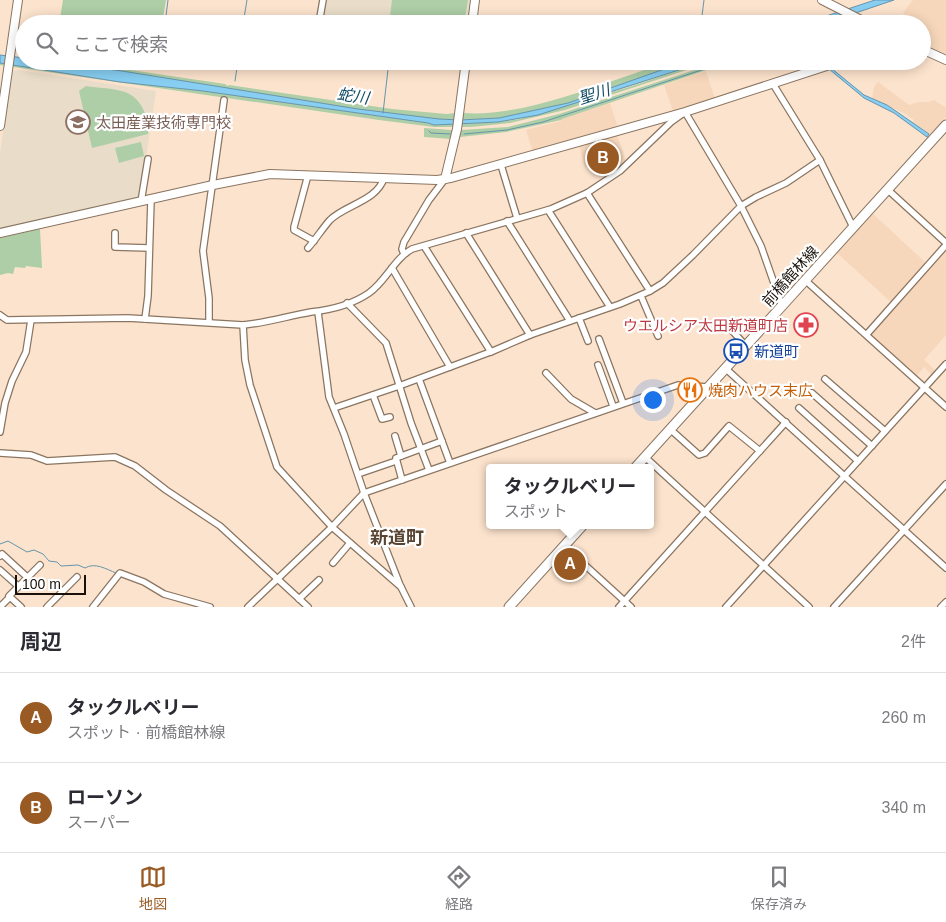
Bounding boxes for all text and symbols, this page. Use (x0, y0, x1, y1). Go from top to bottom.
search box (15, 15, 931, 70)
icon: search (33, 29, 61, 57)
text: ここで検索 (73, 34, 168, 55)
water label: 聖川 (576, 80, 614, 107)
water label: 蛇川 (336, 85, 372, 107)
school or university icon: 太田産業技術専門校 (65, 109, 91, 135)
place label: 太田産業技術専門校 (96, 114, 231, 131)
pin: B (587, 139, 619, 177)
street label: 前橋館林線 (759, 242, 821, 310)
pharmacy icon: ウエルシア太田新道町店 (793, 312, 819, 338)
place label: ウエルシア太田新道町店 (623, 317, 788, 334)
bus stop icon: 新道町 (723, 338, 749, 364)
place label: 新道町 (754, 343, 799, 360)
restaurant icon: 焼肉ハウス末広 (677, 377, 703, 403)
place label: 焼肉ハウス末広 (708, 382, 813, 399)
your location (640, 387, 666, 413)
popup (486, 464, 654, 529)
text: タックルベリー (504, 476, 636, 497)
text: スポット (504, 503, 568, 520)
district label: 新道町 (370, 528, 424, 548)
pin: A (554, 545, 586, 583)
scale bar (15, 572, 86, 595)
text: 100 m (22, 576, 61, 592)
text: 周辺 (20, 630, 62, 653)
text: 2件 (901, 633, 926, 650)
text: タックルベリー (67, 697, 199, 718)
text: A (30, 709, 42, 726)
text: 260 m (882, 709, 926, 726)
text: スポット · 前橋館林線 (67, 724, 225, 741)
text: ローソン (67, 787, 143, 808)
text: B (30, 799, 42, 816)
text: 340 m (882, 799, 926, 816)
text: スーパー (67, 814, 131, 831)
tab: 地図 (139, 863, 167, 913)
tab: 経路 (445, 863, 473, 913)
tab: 保存済み (751, 863, 807, 913)

